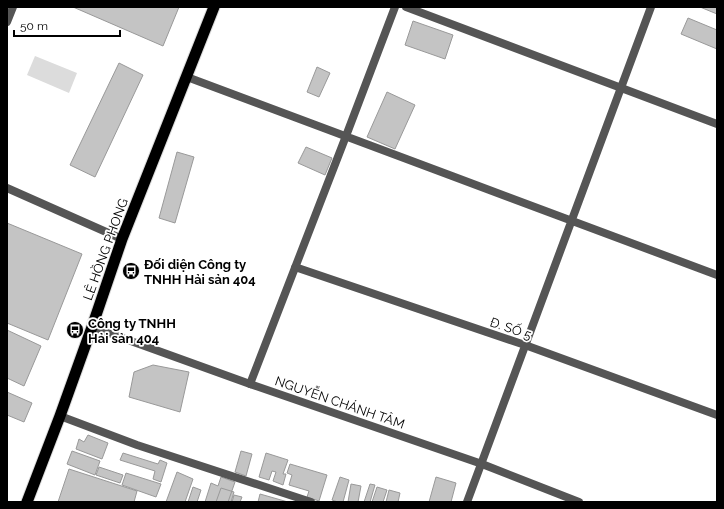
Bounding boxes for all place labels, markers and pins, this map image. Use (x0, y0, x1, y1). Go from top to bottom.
place label: Đối diện Công ty TNHH Hải sản 404 (144, 257, 256, 287)
bus stop icon: Đối diện Công ty TNHH Hải sản 404 (121, 261, 141, 281)
place label: Công ty TNHH Hải sản 404 (88, 316, 176, 346)
bus stop icon: Công ty TNHH Hải sản 404 (65, 320, 85, 340)

